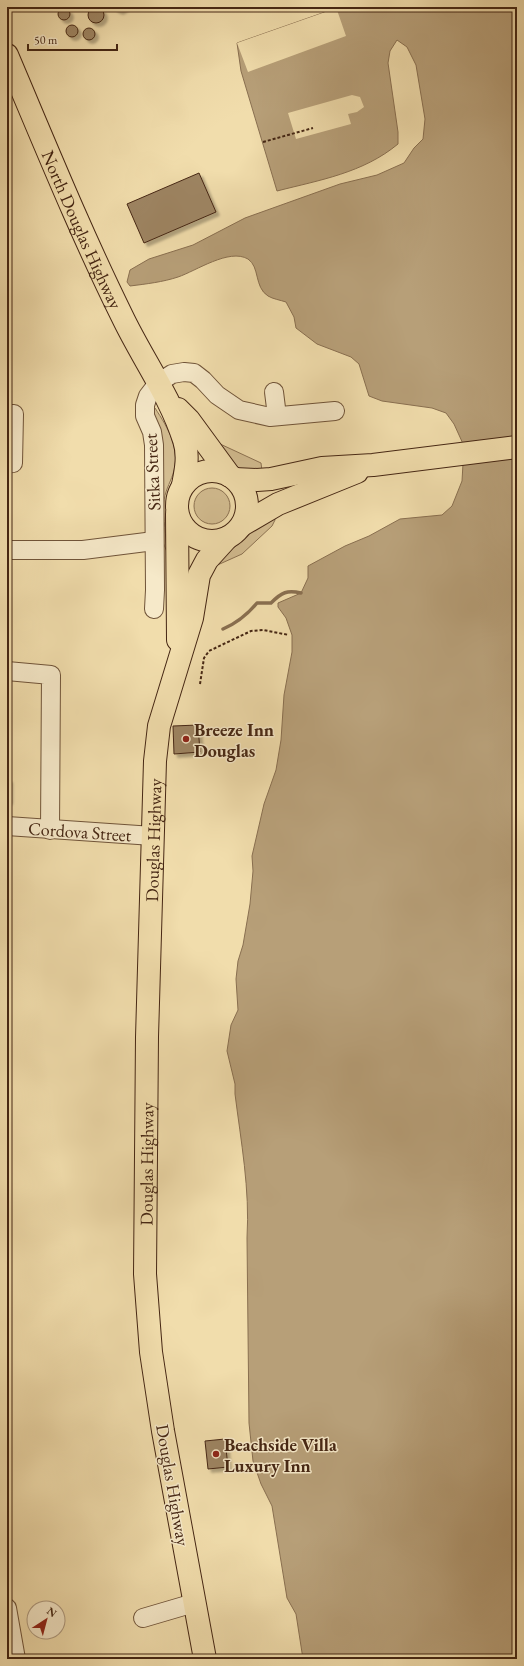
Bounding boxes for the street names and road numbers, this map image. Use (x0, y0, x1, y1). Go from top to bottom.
street label: North Douglas Highway (37, 147, 128, 312)
street label: Sitka Street (138, 433, 166, 511)
street label: Douglas Highway (139, 778, 166, 902)
street label: Cordova Street (27, 816, 133, 846)
street label: Douglas Highway (134, 1102, 158, 1226)
street label: Douglas Highway (151, 1422, 195, 1548)

